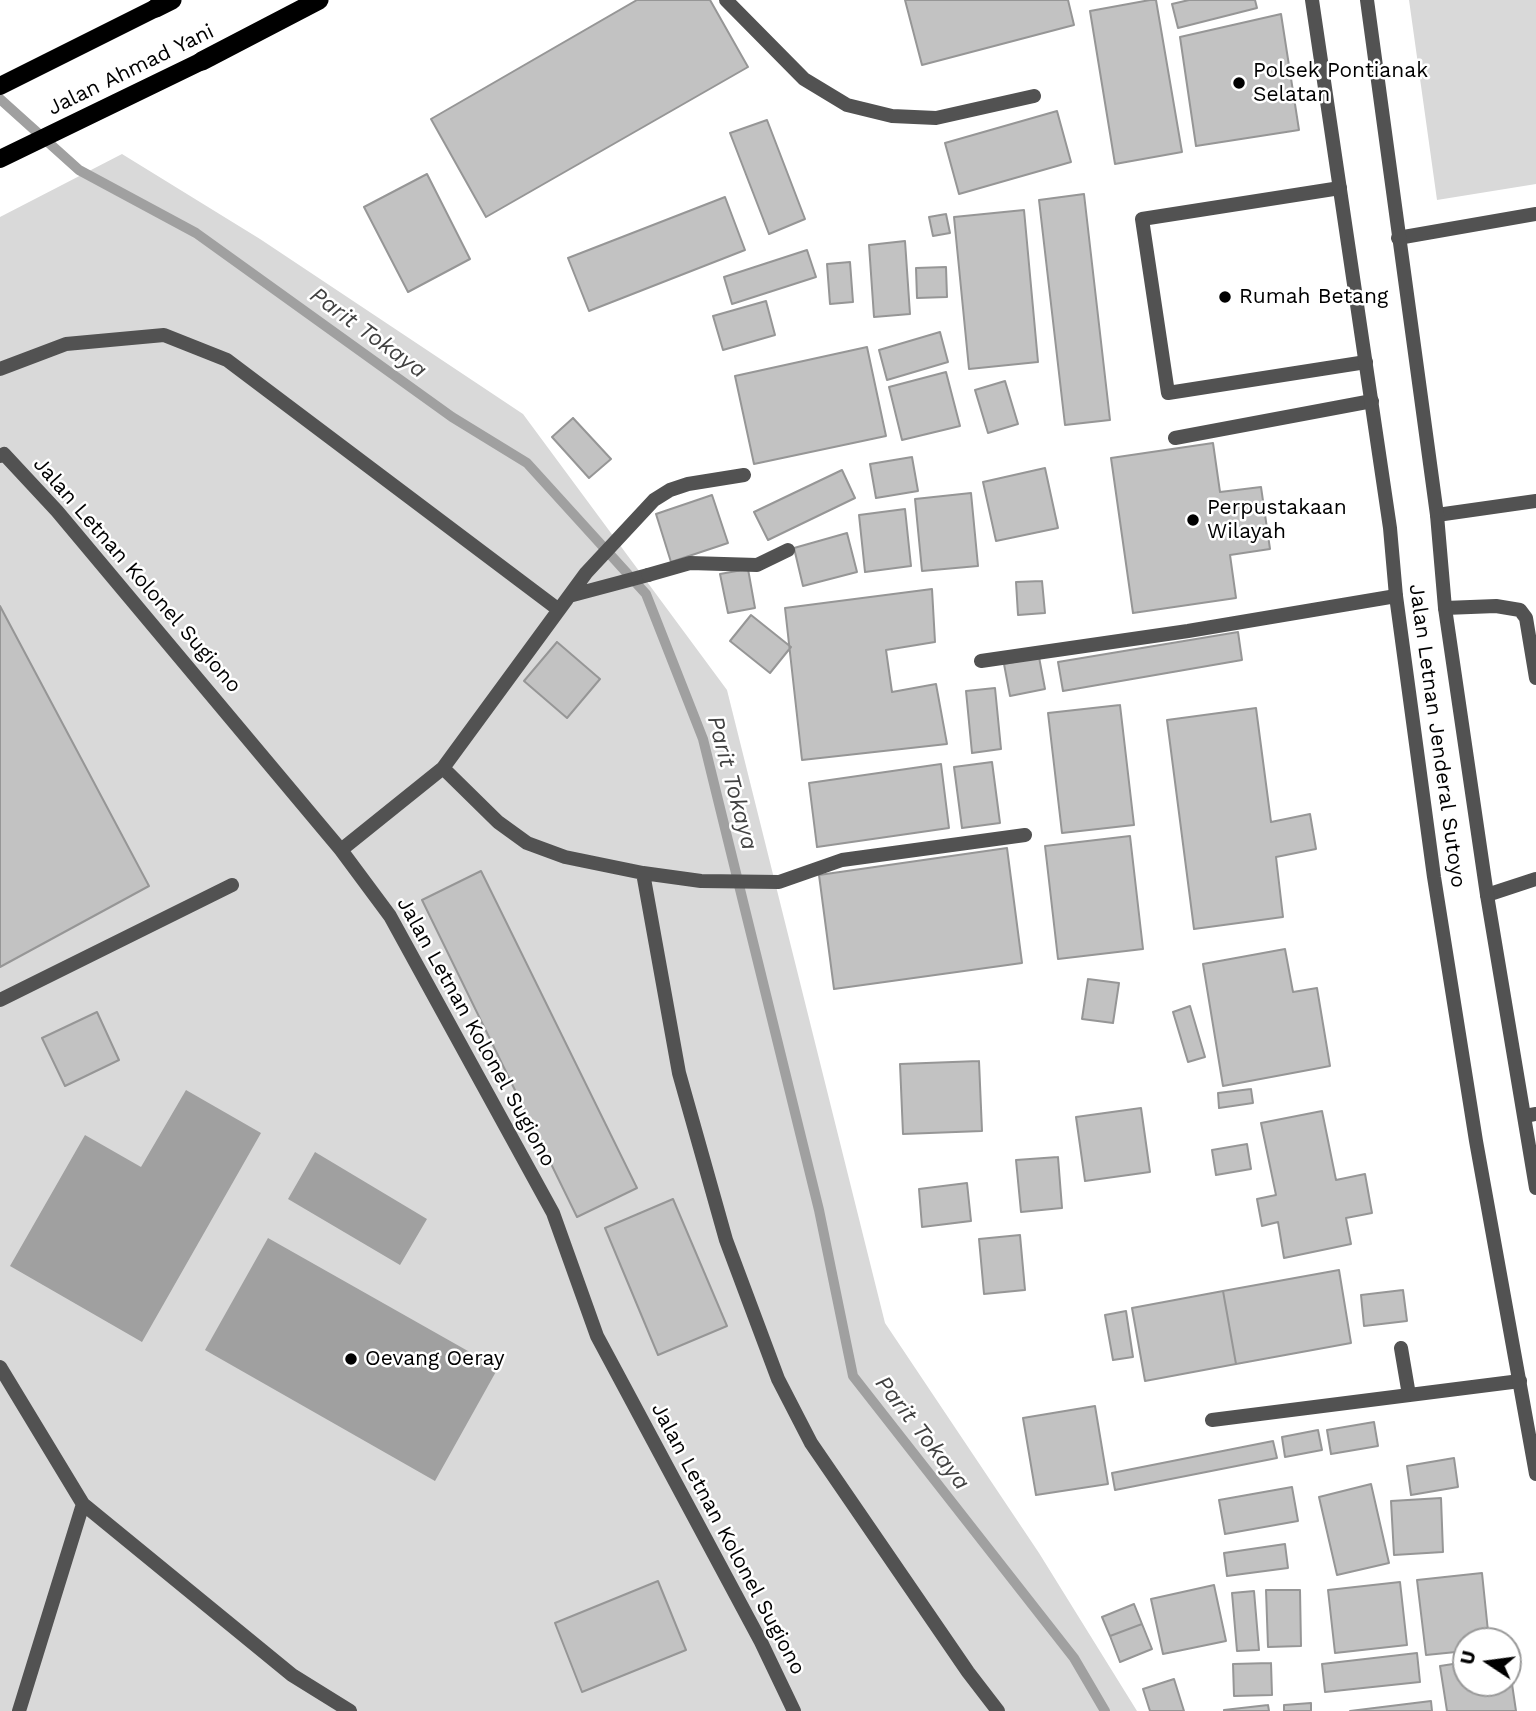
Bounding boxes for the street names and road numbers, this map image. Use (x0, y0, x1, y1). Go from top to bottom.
street label: Jalan Ahmad Yani (44, 19, 218, 121)
street label: Jalan Letnan Kolonel Sugiono (28, 452, 246, 698)
street label: Jalan Letnan Jenderal Sutoyo (1403, 583, 1471, 889)
street label: Jalan Letnan Kolonel Sugiono (391, 893, 561, 1171)
street label: Jalan Letnan Kolonel Sugiono (645, 1399, 811, 1679)

